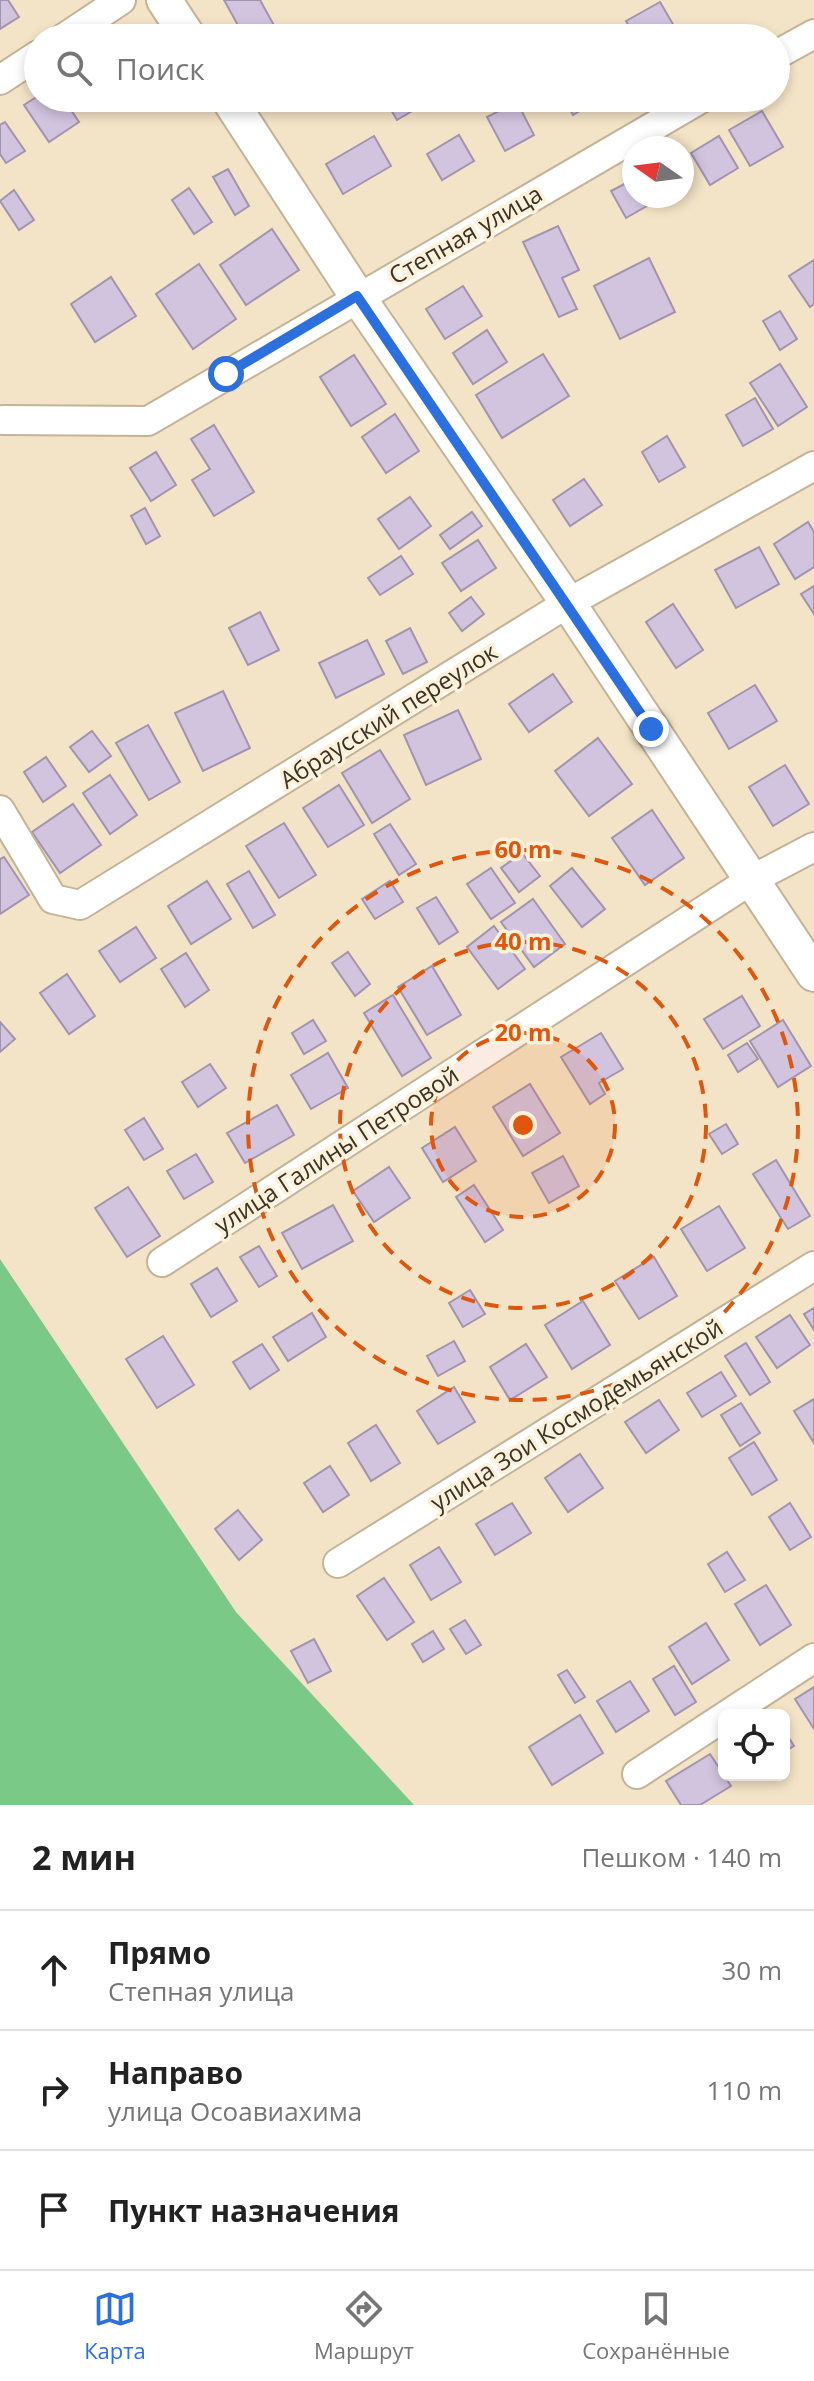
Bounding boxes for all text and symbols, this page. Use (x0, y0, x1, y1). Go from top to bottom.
search box (24, 24, 790, 112)
icon: search (52, 46, 96, 90)
text: Поиск (116, 48, 205, 89)
north arrow (622, 136, 694, 208)
street label: Степная улица (382, 177, 548, 291)
route start (208, 356, 244, 392)
street label: Абраусский переулок (273, 634, 504, 795)
route end (633, 711, 669, 747)
text: 60 m (494, 832, 552, 865)
text: 40 m (494, 924, 552, 957)
text: 20 m (494, 1015, 552, 1048)
street label: улица Галины Петровой (207, 1058, 465, 1240)
centre of rings (509, 1111, 537, 1139)
street label: улица Зои Космодемьянской (423, 1310, 729, 1518)
map controls (718, 1709, 790, 1781)
button: locate (718, 1709, 790, 1781)
text: 2 мин (32, 1834, 136, 1880)
text: Пешком · 140 m (581, 1839, 782, 1875)
text: Прямо (108, 1932, 211, 1973)
icon: ahead (32, 1948, 76, 1992)
text: 30 m (721, 1952, 782, 1988)
text: Степная улица (108, 1973, 295, 2009)
text: Направо (108, 2052, 243, 2093)
icon: right (32, 2068, 76, 2112)
text: 110 m (707, 2072, 782, 2108)
text: улица Осоавиахима (108, 2093, 362, 2129)
icon: arrive (32, 2188, 76, 2232)
text: Пункт назначения (108, 2190, 400, 2231)
tab: Карта (84, 2287, 146, 2365)
tab: Маршрут (314, 2287, 414, 2365)
tab: Сохранённые (582, 2287, 730, 2365)

